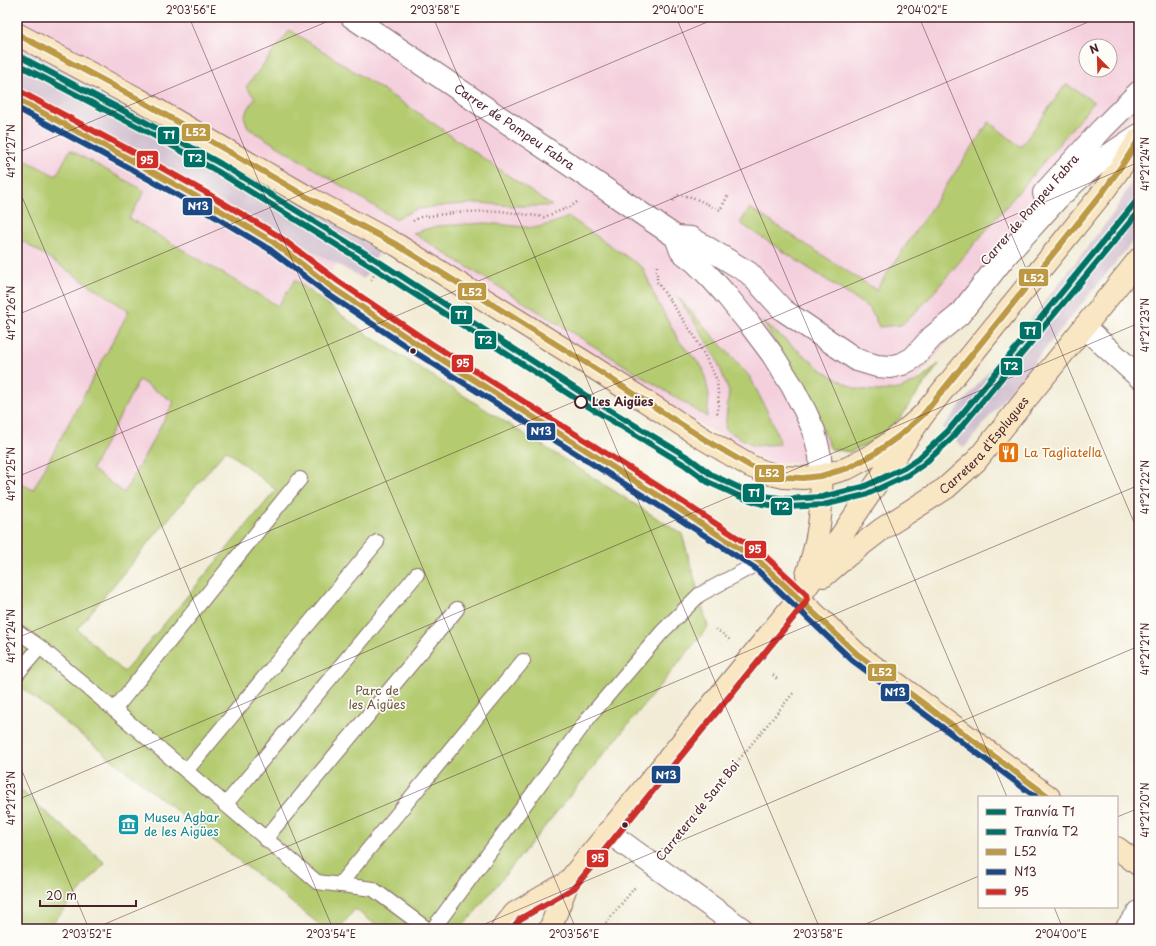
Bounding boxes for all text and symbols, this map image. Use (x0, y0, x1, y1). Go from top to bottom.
text: 2°03'56"E (166, 2, 216, 17)
text: 2°03'58"E (410, 2, 460, 17)
text: 2°04'00"E (652, 2, 704, 17)
text: 2°04'02"E (896, 2, 948, 17)
north arrow (1078, 38, 1118, 78)
text: N (1087, 39, 1101, 58)
street label: Carrer de Pompeu Fabra (451, 79, 579, 174)
line badge: L52 (181, 123, 211, 142)
text: L52 (186, 123, 207, 140)
text: 41°21'27"N (3, 124, 18, 178)
line badge: T1 (157, 126, 180, 145)
text: T1 (163, 126, 175, 143)
text: 41°21'24"N (1137, 137, 1152, 191)
line badge: T2 (183, 149, 206, 168)
text: T2 (187, 149, 203, 166)
street label: Carrer de Pompeu Fabra (976, 149, 1083, 269)
line badge: 95 (136, 150, 159, 169)
text: 95 (140, 151, 154, 168)
line badge: N13 (182, 197, 213, 216)
text: N13 (187, 197, 209, 214)
line badge: L52 (1018, 268, 1049, 287)
text: L52 (1024, 269, 1045, 286)
line badge: L52 (457, 282, 487, 301)
text: L52 (462, 283, 483, 300)
text: 41°21'26"N (3, 286, 18, 340)
text: 41°21'23"N (1137, 298, 1152, 352)
line badge: T1 (450, 305, 473, 325)
text: T1 (455, 306, 467, 323)
line badge: T1 (1019, 321, 1042, 340)
text: T1 (1024, 322, 1036, 339)
line badge: T2 (474, 330, 497, 350)
text: T2 (477, 331, 493, 348)
unlabelled marker (408, 346, 418, 356)
line badge: 95 (451, 354, 474, 373)
text: 95 (456, 354, 470, 371)
line badge: T2 (1000, 357, 1023, 376)
text: T2 (1003, 357, 1019, 374)
place label: Les Aigües (592, 392, 654, 410)
street label: Carretera d'Esplugues (935, 392, 1033, 498)
marker: Les Aigües (574, 395, 588, 409)
line badge: N13 (526, 422, 556, 441)
text: N13 (530, 422, 552, 439)
restaurant icon: La Tagliatella (995, 440, 1021, 466)
place label: La Tagliatella (1024, 443, 1103, 461)
text: 41°21'25"N (3, 447, 18, 501)
text: 41°21'22"N (1137, 460, 1152, 514)
line badge: L52 (754, 464, 785, 483)
text: L52 (759, 464, 780, 481)
line badge: T1 (742, 483, 765, 503)
text: T1 (748, 484, 760, 501)
line badge: T2 (770, 497, 793, 516)
text: T2 (774, 497, 790, 514)
line badge: 95 (744, 540, 767, 559)
text: 95 (748, 540, 762, 557)
text: 41°21'24"N (3, 609, 18, 663)
text: 41°21'21"N (1137, 623, 1152, 675)
line badge: L52 (867, 663, 897, 682)
text: L52 (872, 663, 893, 680)
park label: Parc de les Aigües (348, 681, 406, 713)
line badge: N13 (880, 683, 910, 702)
text: N13 (884, 683, 906, 700)
street label: Carretera de Sant Boi (651, 756, 743, 865)
line badge: N13 (651, 765, 681, 784)
text: N13 (655, 766, 677, 783)
text: 41°21'23"N (3, 771, 18, 825)
text: 41°21'20"N (1137, 782, 1152, 838)
legend (978, 796, 1118, 908)
text: Tranvía T1 (1014, 802, 1075, 820)
place label: Museu Agbar de les Aigües (144, 808, 220, 840)
museum icon: Museu Agbar de les Aigües (115, 812, 141, 838)
unlabelled marker (620, 820, 630, 830)
text: Tranvía T2 (1014, 822, 1078, 840)
text: L52 (1014, 842, 1037, 860)
line badge: 95 (586, 849, 609, 868)
text: 95 (591, 849, 605, 866)
text: N13 (1014, 862, 1037, 880)
scale bar (40, 882, 136, 908)
text: 95 (1014, 882, 1029, 900)
text: 20 m (46, 886, 77, 904)
text: 2°03'52"E (62, 926, 112, 941)
text: 2°03'54"E (306, 926, 356, 941)
text: 2°03'56"E (549, 926, 599, 941)
text: 2°03'58"E (793, 926, 843, 941)
text: 2°04'00"E (1035, 926, 1087, 941)

